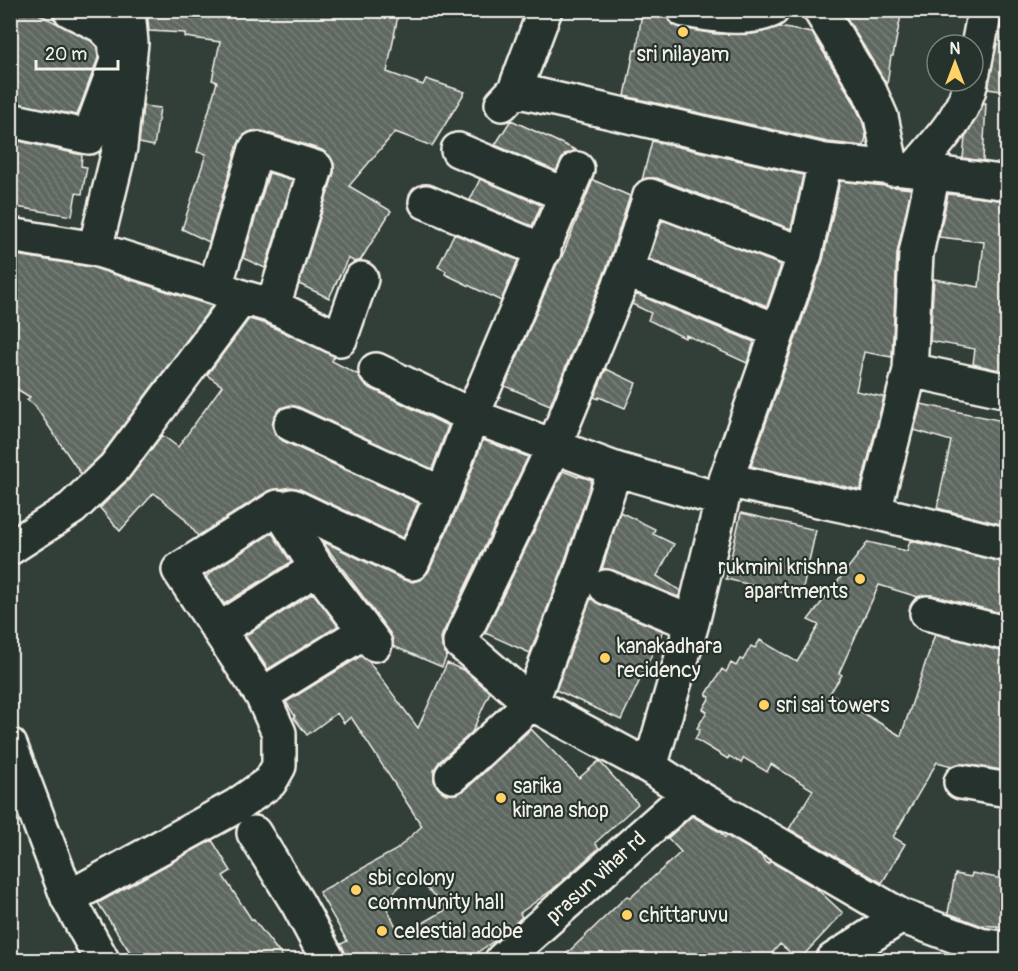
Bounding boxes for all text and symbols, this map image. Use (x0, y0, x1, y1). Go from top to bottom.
marker: sri nilayam (676, 25, 690, 39)
scale bar (36, 33, 118, 71)
north arrow (925, 33, 985, 93)
text: N (950, 39, 961, 59)
place label: sri nilayam (637, 41, 729, 68)
text: 20 m (45, 43, 87, 66)
place label: rukmini krishna apartments (718, 554, 849, 605)
marker: rukmini krishna apartments (853, 572, 867, 586)
place label: kanakadhara recidency (617, 633, 722, 684)
marker: kanakadhara recidency (598, 651, 612, 665)
place label: sri sai towers (776, 692, 890, 719)
marker: sri sai towers (757, 698, 771, 712)
place label: sarika kirana shop (513, 773, 609, 824)
marker: sarika kirana shop (494, 791, 508, 805)
street label: prasun vihar rd (541, 825, 652, 929)
place label: sbi colony community hall (368, 865, 504, 916)
marker: sbi colony community hall (349, 883, 363, 897)
place label: chittaruvu (639, 902, 728, 929)
marker: chittaruvu (620, 908, 634, 922)
place label: celestial adobe (394, 918, 524, 945)
marker: celestial adobe (375, 924, 389, 938)

